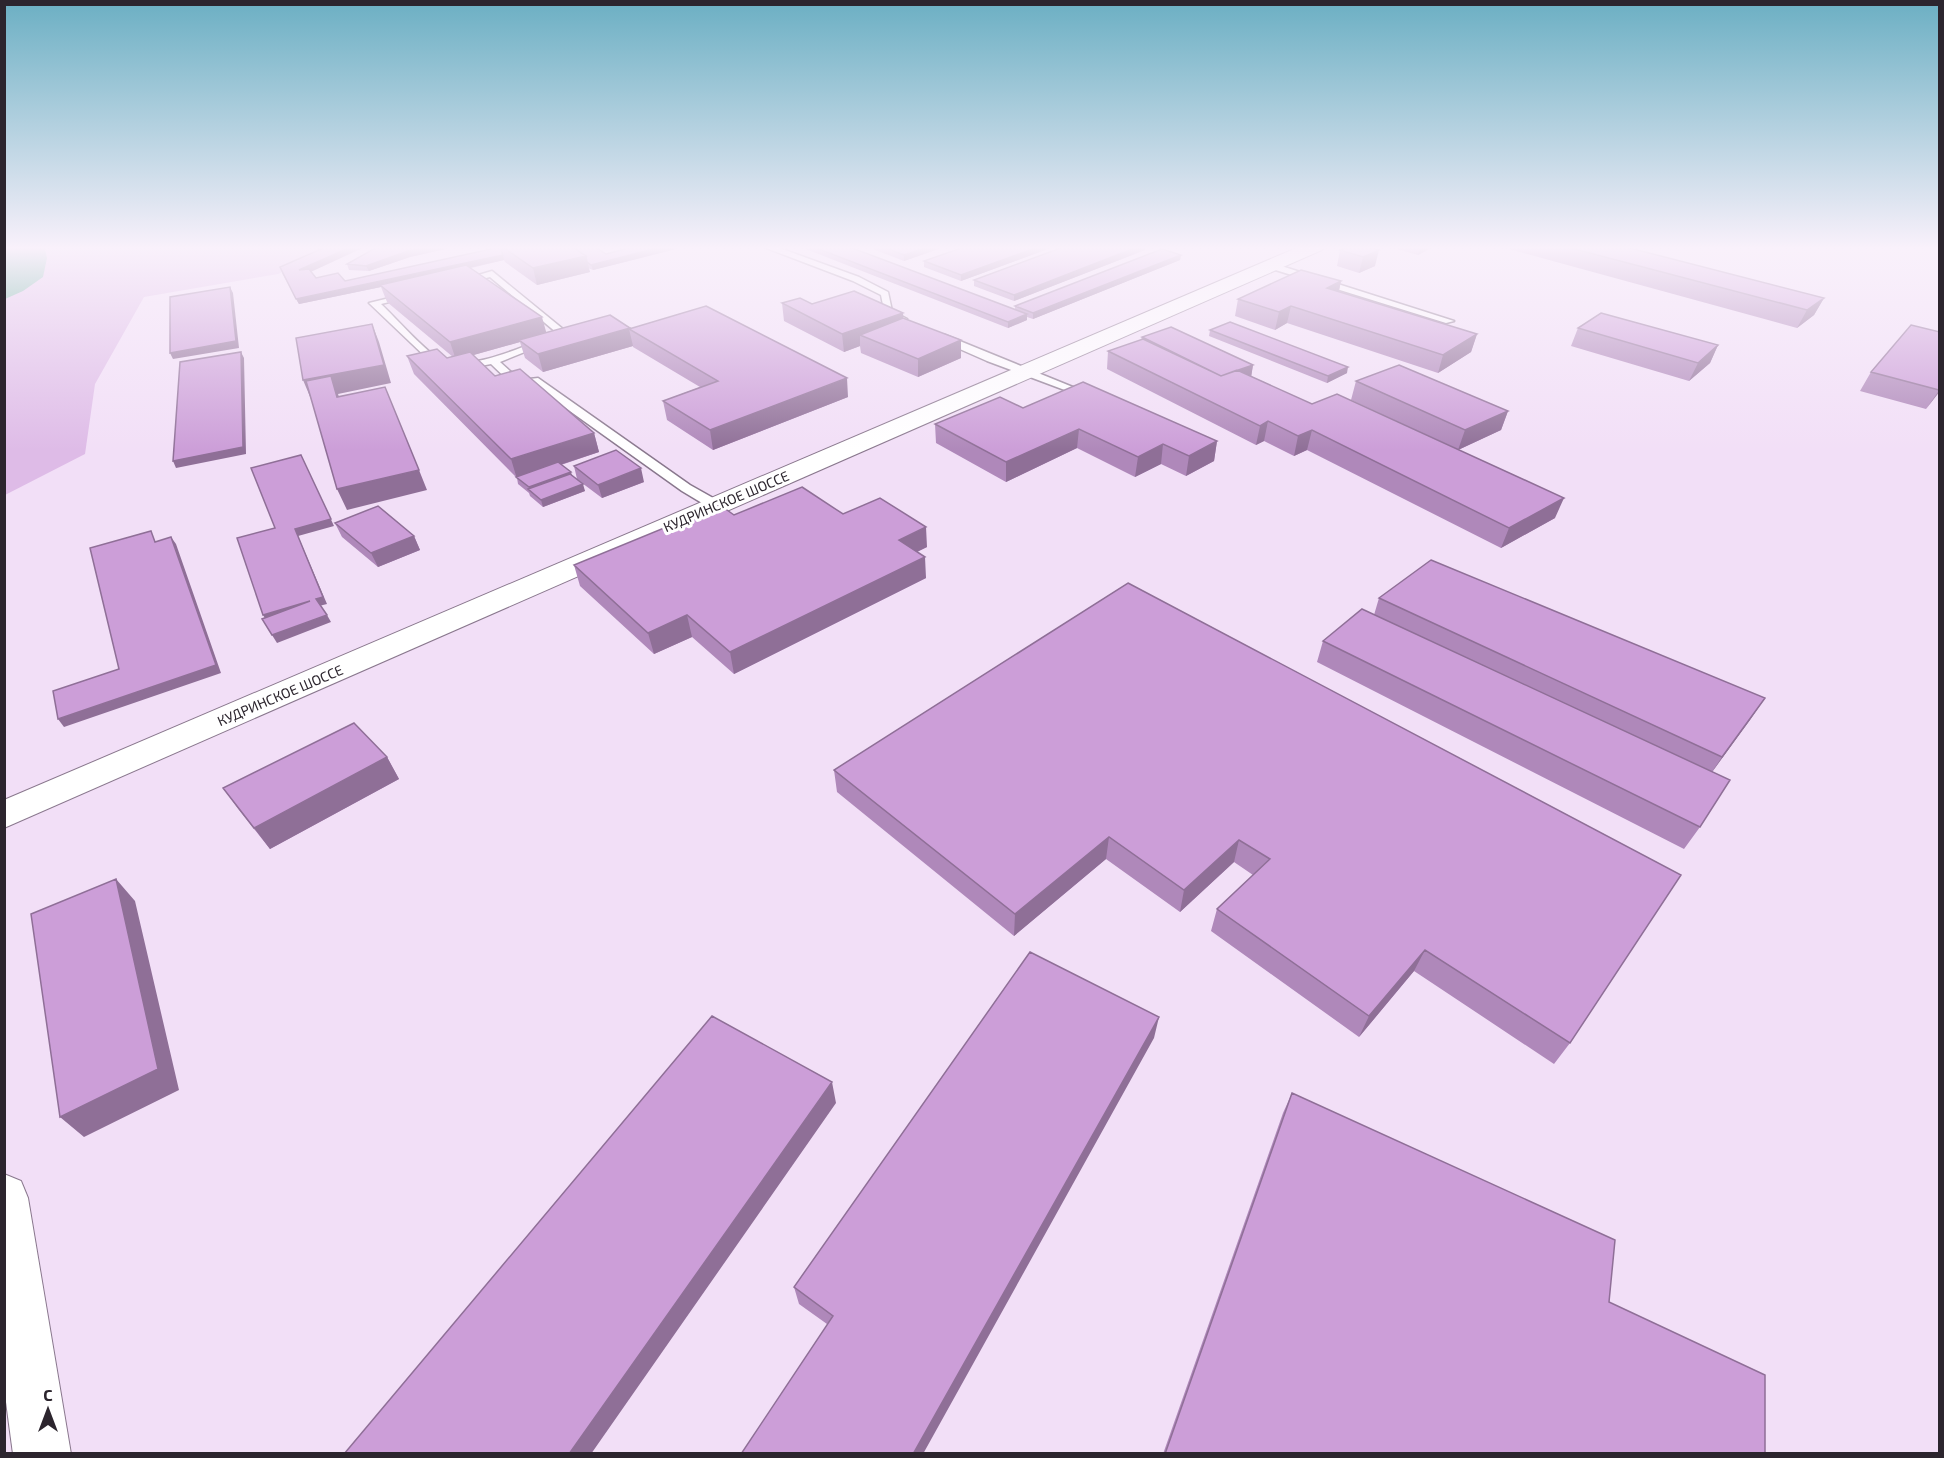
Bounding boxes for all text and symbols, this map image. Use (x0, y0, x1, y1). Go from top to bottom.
street label: КУДРИНСКОЕ ШОССЕ (661, 467, 792, 535)
street label: КУДРИНСКОЕ ШОССЕ (215, 661, 346, 729)
north arrow (18, 1380, 78, 1440)
text: С (43, 1385, 53, 1404)

